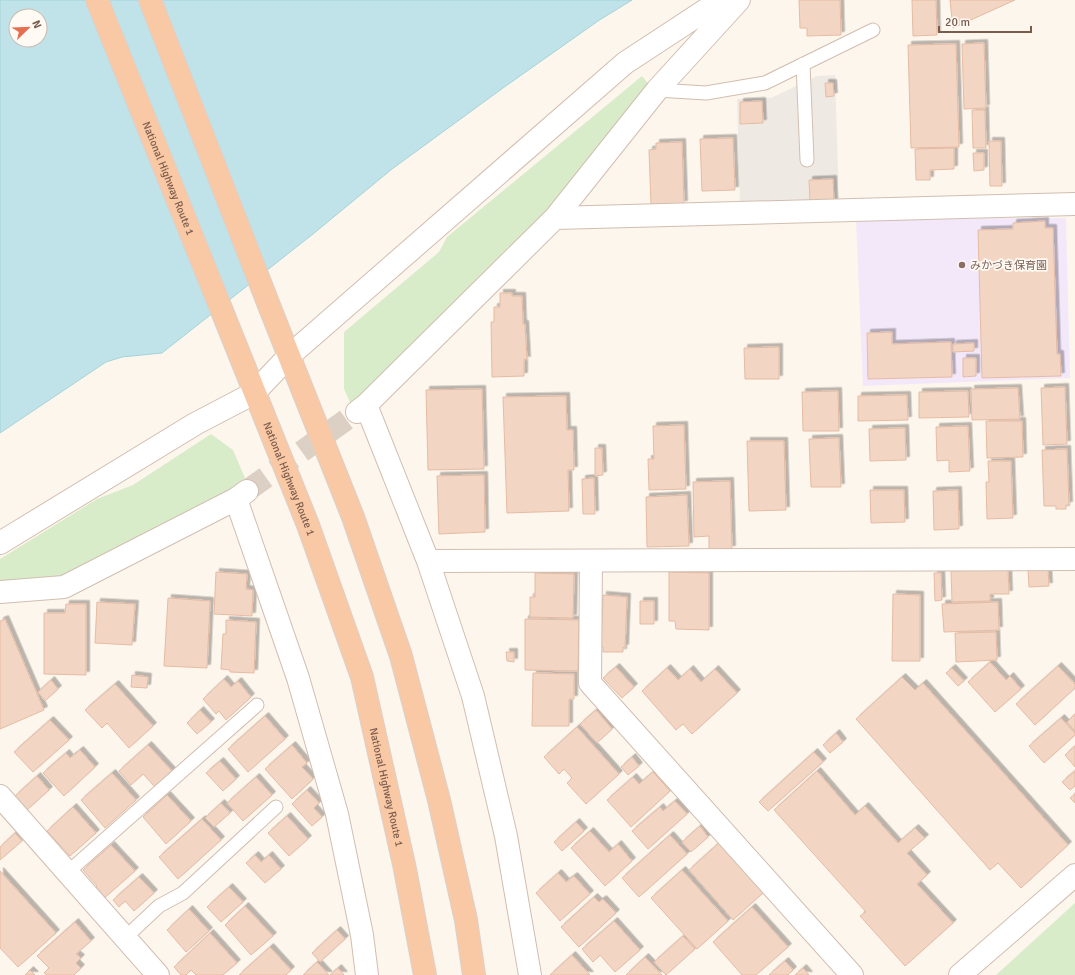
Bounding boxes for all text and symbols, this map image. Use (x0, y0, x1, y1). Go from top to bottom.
north arrow (8, 8, 48, 48)
scale bar (939, 8, 1031, 34)
text: 20 m (945, 15, 970, 30)
text: N (29, 18, 44, 30)
street label: National Highway Route 1 (140, 119, 197, 237)
place label: みかづき保育園 (970, 259, 1047, 272)
marker: みかづき保育園 (957, 260, 967, 270)
street label: National Highway Route 1 (261, 420, 318, 538)
street label: National Highway Route 1 (367, 726, 406, 848)

